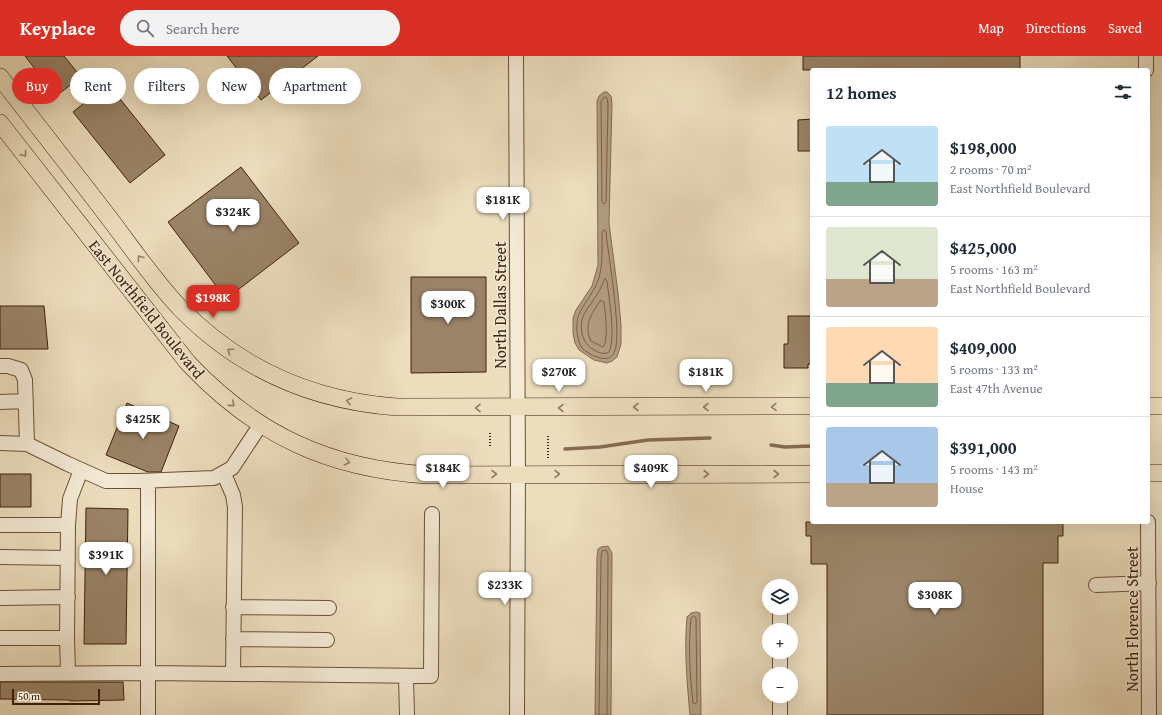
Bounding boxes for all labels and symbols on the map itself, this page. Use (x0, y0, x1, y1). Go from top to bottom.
one-way arrow (19, 149, 26, 156)
pin: $181K (475, 187, 531, 221)
pin: $324K (205, 199, 261, 233)
street label: East Northfield Boulevard (83, 234, 211, 384)
street label: North Dallas Street (488, 241, 512, 369)
one-way arrow (138, 255, 145, 262)
pin: $198K (185, 285, 241, 319)
pin: $300K (420, 291, 476, 325)
one-way arrow (227, 348, 234, 355)
pin: $270K (531, 359, 587, 393)
pin: $181K (678, 359, 734, 393)
one-way arrow (346, 398, 352, 406)
one-way arrow (227, 399, 234, 406)
one-way arrow (771, 402, 777, 411)
one-way arrow (633, 403, 639, 411)
one-way arrow (703, 403, 709, 411)
one-way arrow (475, 404, 481, 412)
one-way arrow (558, 404, 564, 412)
pin: $425K (115, 406, 171, 440)
pin: $184K (415, 455, 471, 489)
pin: $409K (623, 455, 679, 489)
one-way arrow (344, 458, 350, 466)
one-way arrow (491, 470, 497, 478)
one-way arrow (554, 470, 560, 478)
one-way arrow (703, 470, 709, 478)
one-way arrow (773, 470, 779, 478)
pin: $391K (78, 542, 134, 576)
street label: North Florence Street (1120, 546, 1144, 692)
pin: $233K (477, 572, 533, 606)
pin: $308K (907, 582, 963, 616)
scale bar (12, 687, 100, 706)

